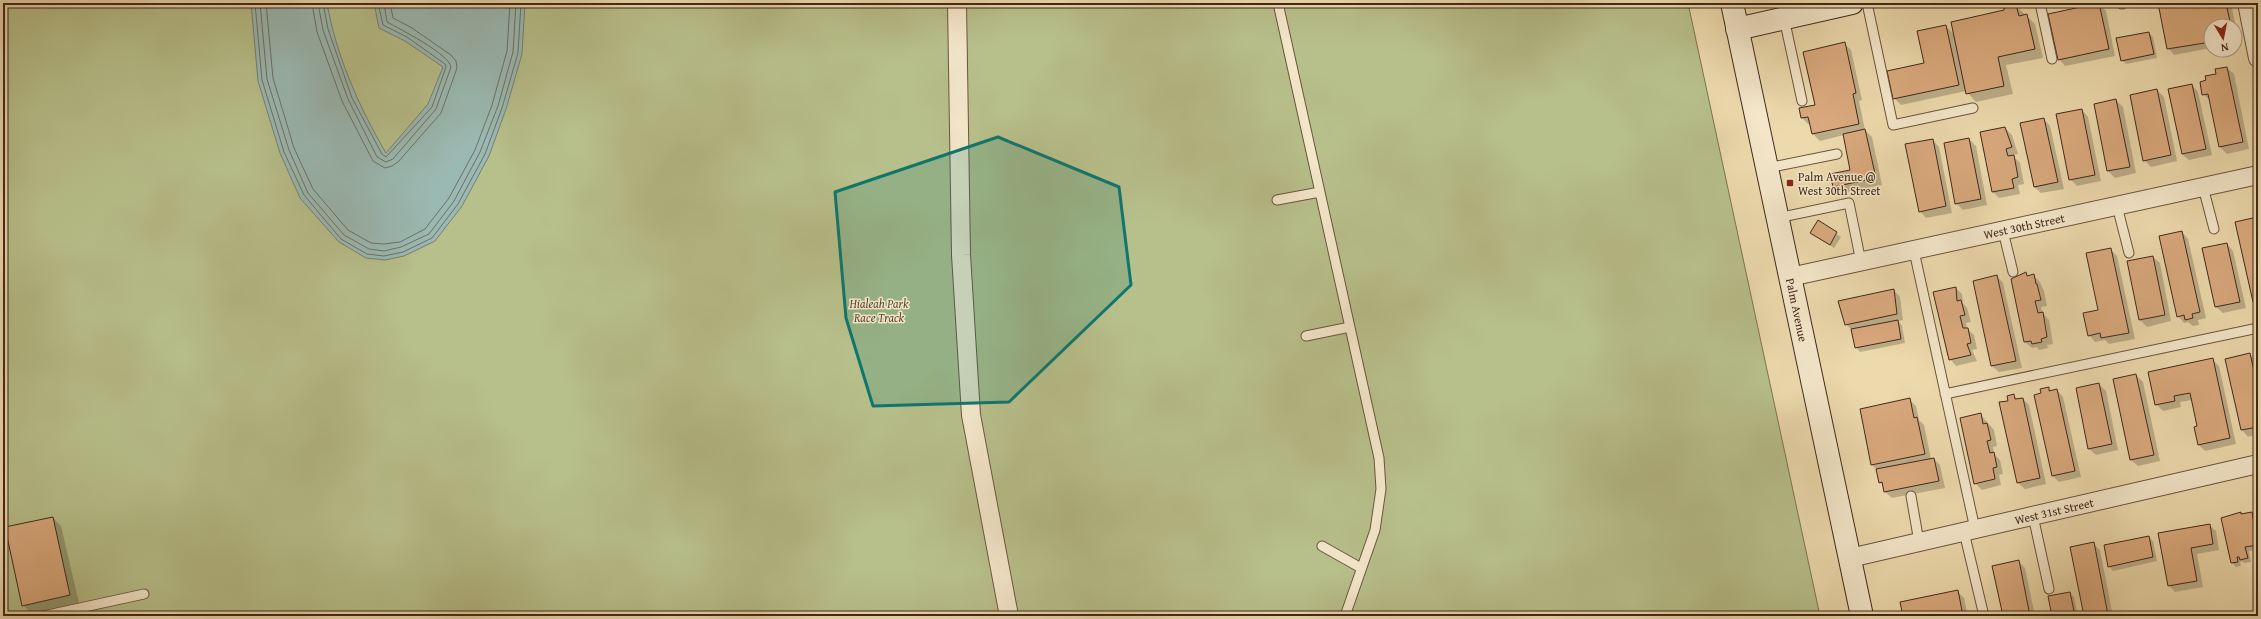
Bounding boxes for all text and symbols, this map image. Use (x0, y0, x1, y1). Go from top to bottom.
north arrow (2203, 18, 2243, 58)
text: N (2219, 39, 2230, 56)
place label: Palm Avenue @ West 30th Street (1798, 168, 1881, 199)
marker: Palm Avenue @ West 30th Street (1785, 178, 1795, 188)
street label: West 30th Street (1982, 209, 2067, 243)
street label: Palm Avenue (1782, 277, 1812, 344)
park label: Hialeah Park Race Track (848, 295, 909, 326)
street label: West 31st Street (2013, 493, 2096, 528)

